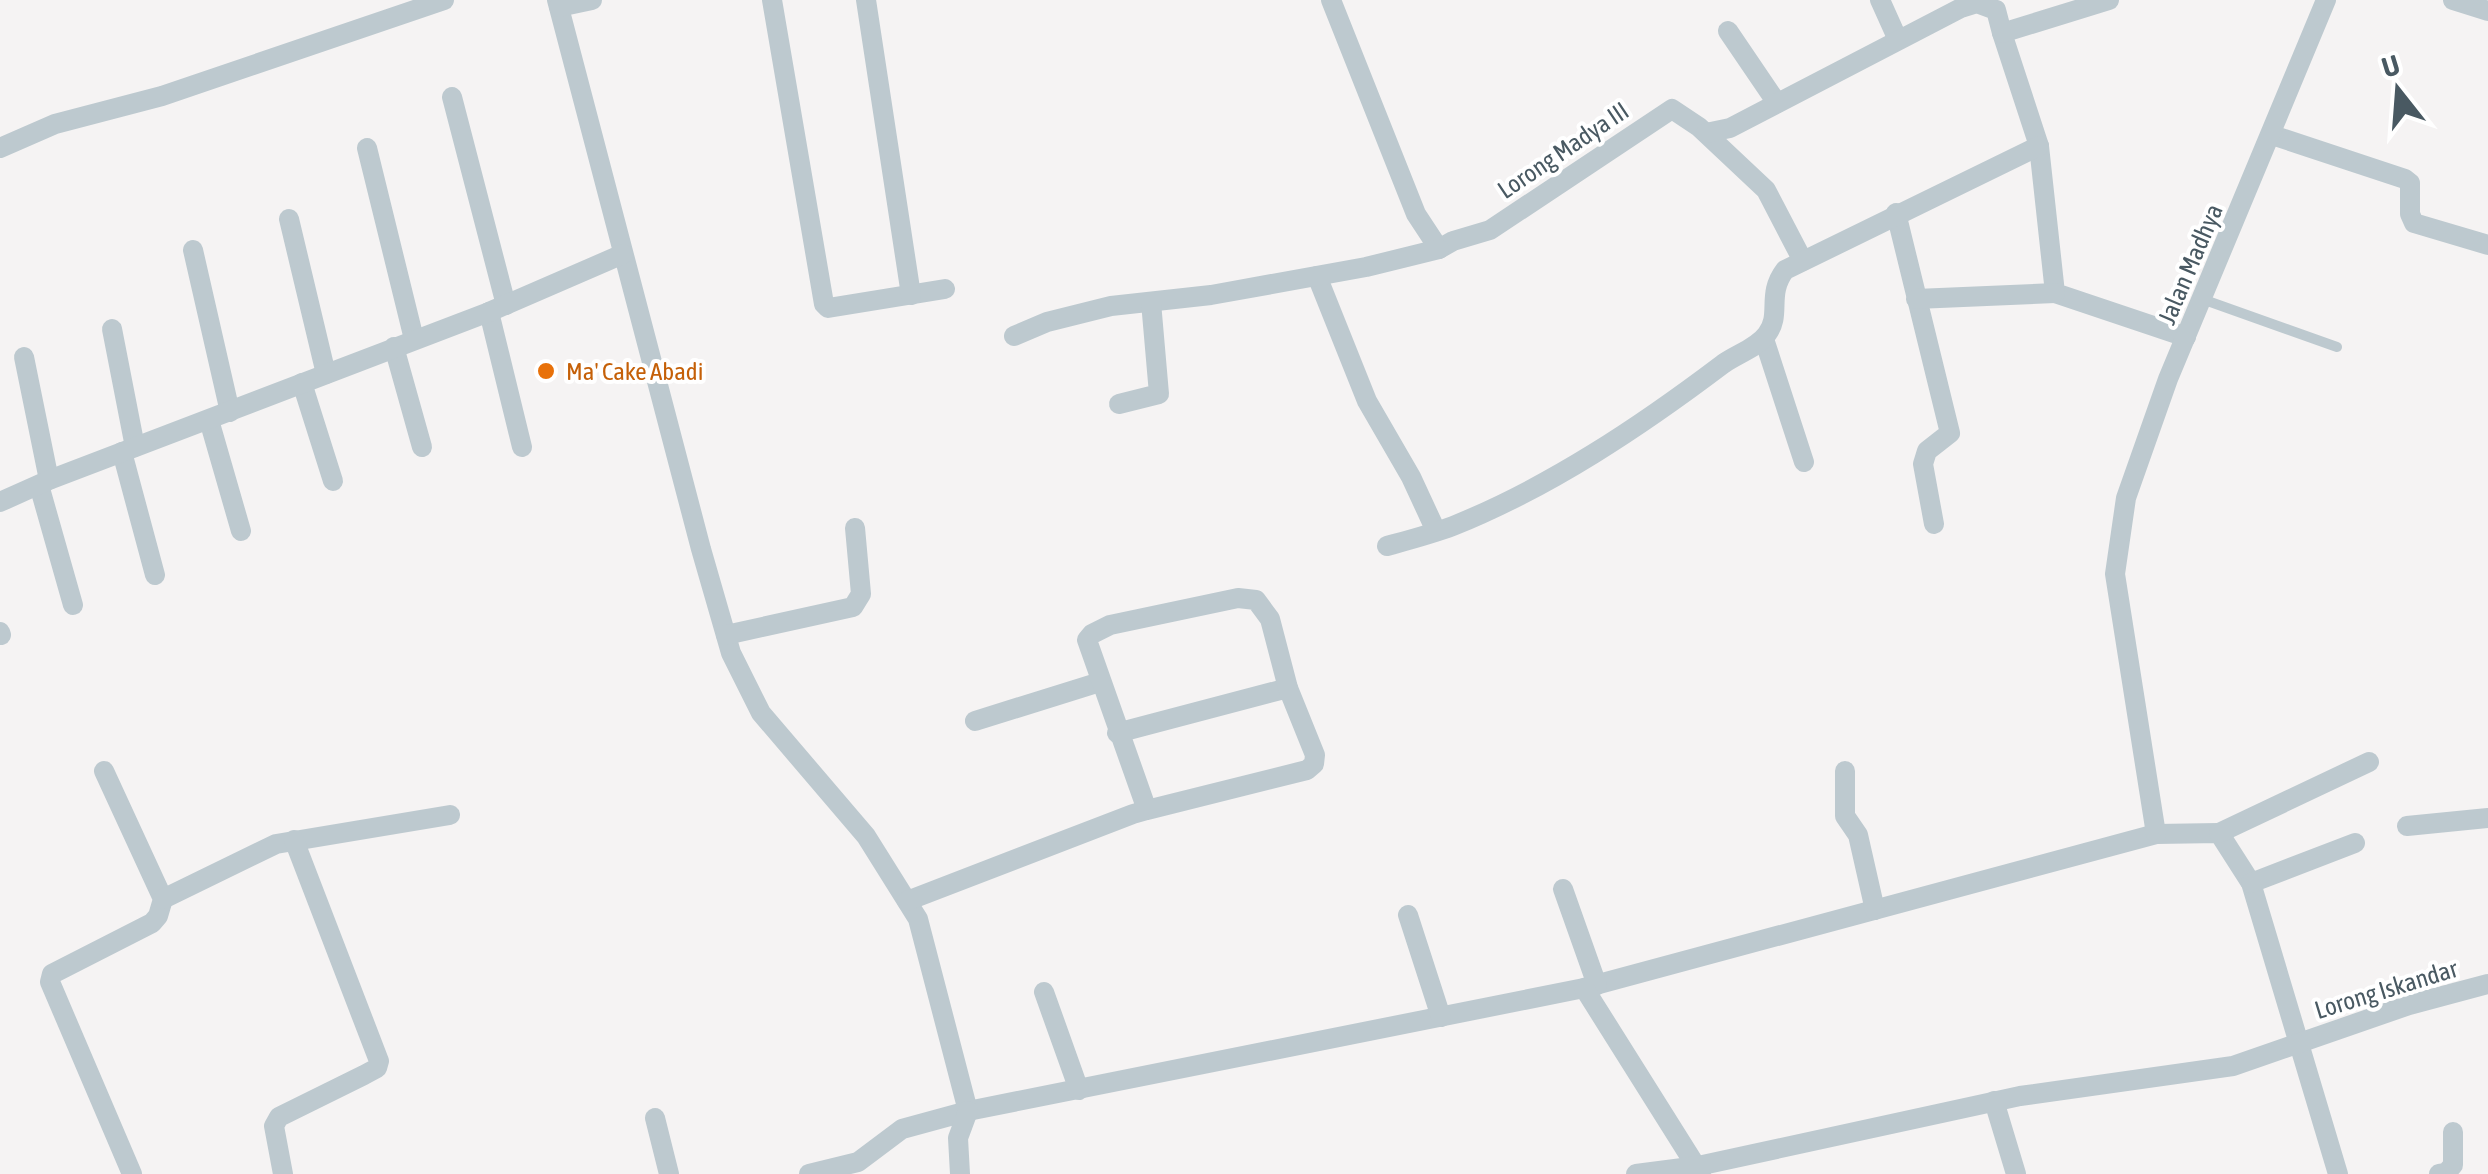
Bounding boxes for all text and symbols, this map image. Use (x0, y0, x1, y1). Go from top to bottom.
north arrow (2348, 40, 2448, 140)
text: U (2378, 48, 2403, 84)
street label: Lorong Madya III (1492, 96, 1634, 204)
street label: Jalan Madhya (2152, 200, 2228, 328)
place label: Ma' Cake Abadi (566, 357, 703, 385)
marker: Ma' Cake Abadi (535, 360, 557, 382)
street label: Lorong Iskandar (2311, 954, 2461, 1024)

